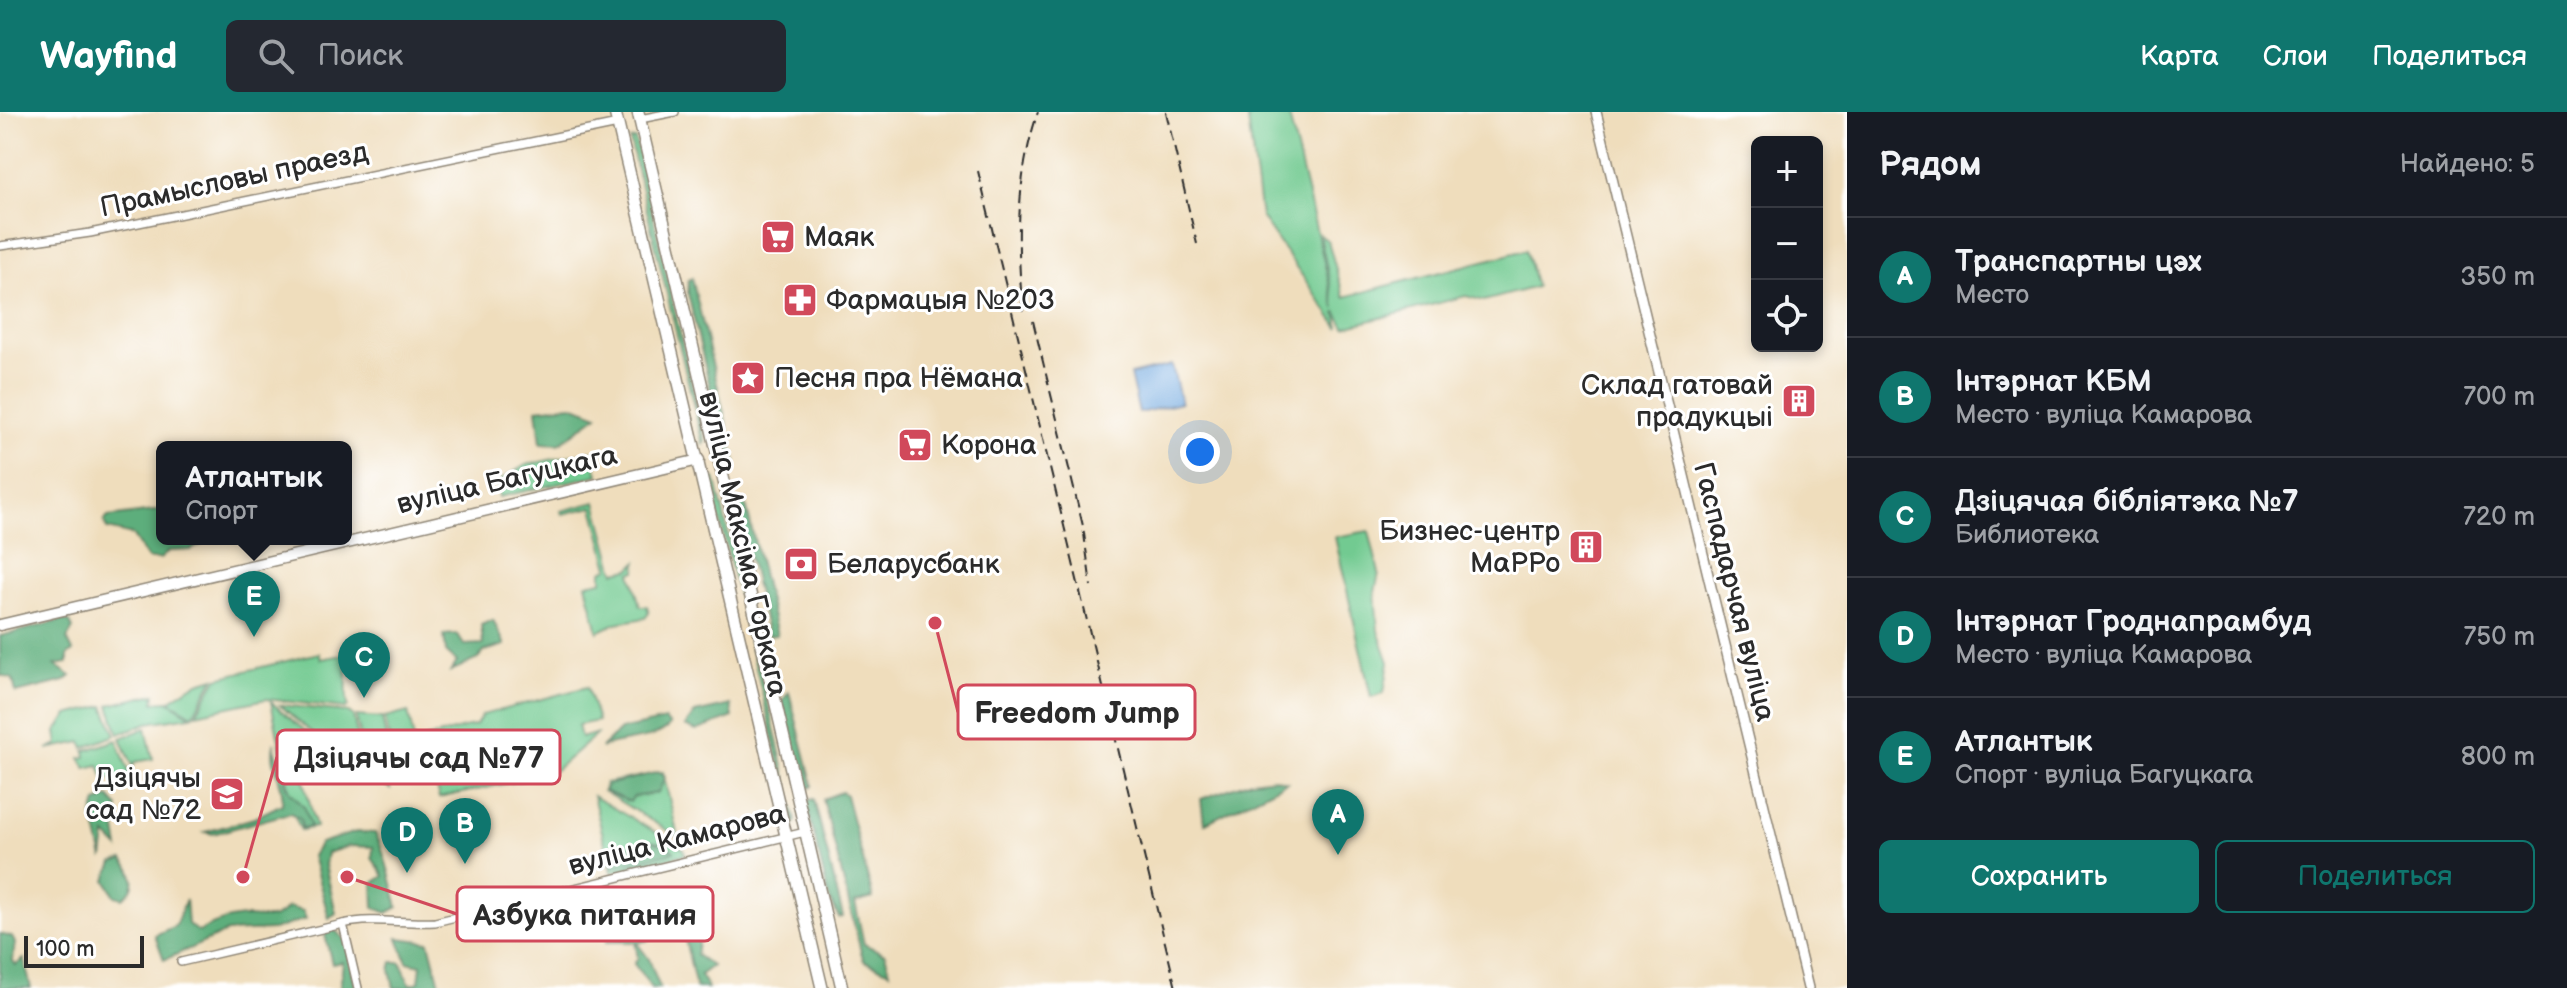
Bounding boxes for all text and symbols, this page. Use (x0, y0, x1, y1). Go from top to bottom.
search box (226, 20, 786, 92)
text: Wayfind (40, 34, 178, 79)
icon: search (254, 34, 298, 78)
text: Поиск (318, 38, 403, 74)
text: Карта (2140, 40, 2219, 73)
text: Слои (2263, 40, 2328, 73)
text: Поделиться (2372, 40, 2527, 73)
street label: Прамысловы праезд (97, 135, 371, 225)
map controls (1751, 136, 1823, 352)
button: + (1751, 136, 1823, 208)
text: Рядом (1879, 144, 1981, 185)
text: Найдено: 5 (2400, 149, 2535, 180)
button: − (1751, 208, 1823, 280)
supermarket icon: Маяк (759, 218, 797, 256)
place label: Маяк (804, 221, 874, 254)
text: Транспартны цэх (1955, 244, 2202, 280)
text: A (1897, 262, 1913, 293)
text: 350 m (2460, 262, 2535, 293)
button: locate (1751, 280, 1823, 352)
text: Место (1955, 280, 2029, 311)
pharmacy icon: Фармацыя №203 (781, 281, 819, 319)
place label: Фармацыя №203 (826, 284, 1055, 317)
place icon: Песня пра Нёмана (729, 359, 767, 397)
place label: Песня пра Нёмана (774, 362, 1023, 395)
text: Інтэрнат КБМ (1955, 364, 2152, 400)
place label: Склад гатовай прадукцыі (1581, 369, 1773, 434)
building icon: Склад гатовай прадукцыі (1780, 382, 1818, 420)
text: B (1896, 382, 1914, 413)
text: 700 m (2463, 382, 2535, 413)
street label: вуліца Максіма Горкага (692, 388, 794, 700)
text: Место · вуліца Камарова (1955, 400, 2252, 431)
supermarket icon: Корона (896, 426, 934, 464)
place label: Корона (941, 429, 1037, 462)
your location (1180, 432, 1220, 472)
street label: вуліца Багуцкага (394, 439, 621, 521)
popup (156, 441, 352, 545)
street label: Гаспадарчая вуліца (1686, 459, 1782, 725)
text: Атлантык (185, 460, 323, 496)
text: Дзіцячая бібліятэка №7 (1955, 484, 2298, 520)
text: Спорт (185, 496, 258, 527)
text: C (1896, 502, 1914, 533)
text: 720 m (2463, 502, 2535, 533)
place label: Бизнес-центр МаРРо (1379, 515, 1560, 580)
text: Библиотека (1955, 520, 2099, 551)
building icon: Бизнес-центр МаРРо (1567, 528, 1605, 566)
bank icon: Беларусбанк (782, 545, 820, 583)
place label: Беларусбанк (827, 548, 1000, 581)
pin: E (228, 571, 280, 637)
text: Інтэрнат Гроднапрамбуд (1955, 604, 2311, 640)
text: D (1896, 622, 1914, 653)
text: 750 m (2464, 622, 2535, 653)
pin: C (338, 632, 390, 698)
text: Место · вуліца Камарова (1955, 640, 2252, 671)
callout: Freedom Jump (958, 685, 1195, 739)
text: Freedom Jump (974, 696, 1180, 732)
text: Атлантык (1955, 724, 2092, 760)
callout: Дзіцячы сад №77 (277, 730, 560, 784)
text: Дзіцячы сад №77 (294, 741, 544, 777)
text: E (1897, 742, 1913, 773)
text: 800 m (2461, 742, 2535, 773)
text: Спорт · вуліца Багуцкага (1955, 760, 2253, 791)
place label: Дзіцячы сад №72 (86, 762, 201, 827)
school or university icon: Дзіцячы сад №72 (208, 775, 246, 813)
pin: A (1312, 789, 1364, 855)
street label: вуліца Камарова (565, 797, 789, 883)
pin: B (439, 798, 491, 864)
pin: D (381, 807, 433, 873)
button: Сохранить (1879, 840, 2199, 913)
button: Поделиться (2215, 840, 2535, 913)
callout: Азбука питания (457, 887, 713, 941)
text: Азбука питания (472, 898, 697, 934)
scale bar (24, 932, 144, 968)
text: 100 m (36, 936, 95, 963)

